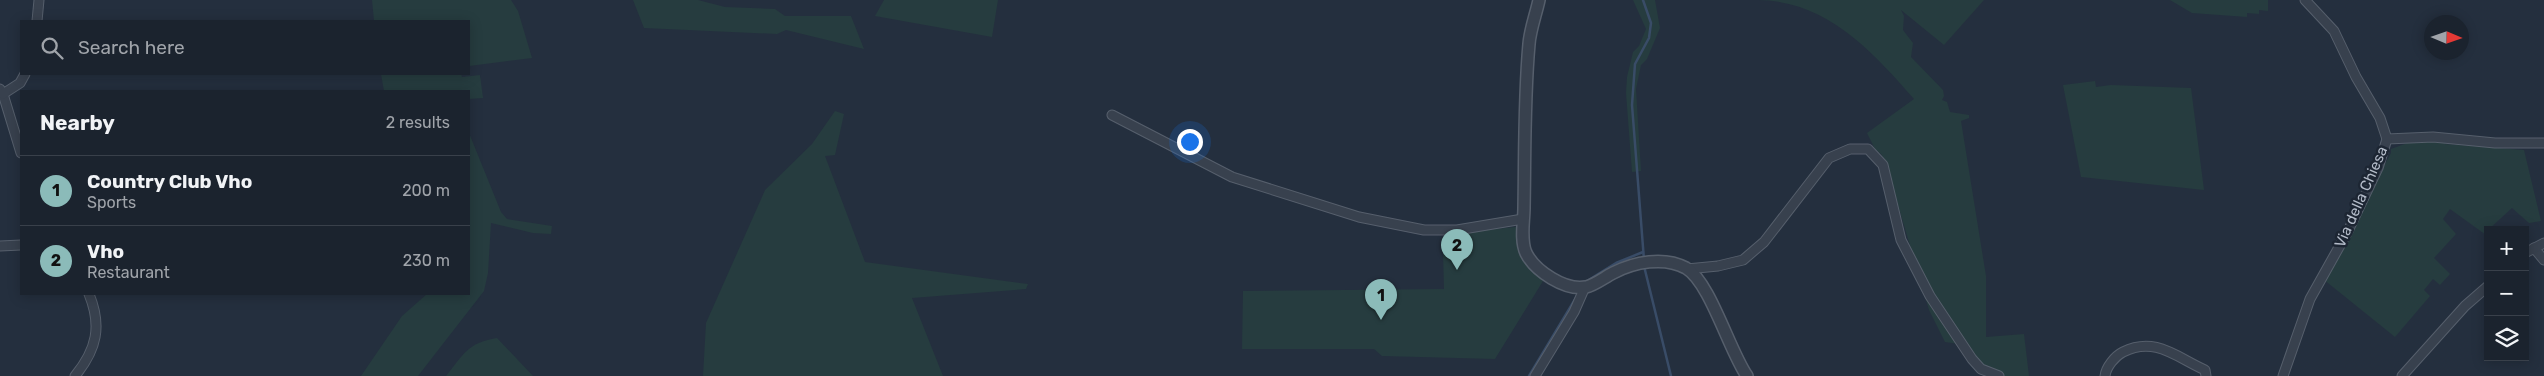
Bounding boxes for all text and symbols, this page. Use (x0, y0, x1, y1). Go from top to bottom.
north arrow (2424, 15, 2469, 60)
search box (20, 20, 470, 75)
icon: search (38, 34, 66, 62)
text: Search here (78, 36, 185, 59)
text: Nearby (40, 110, 115, 135)
text: 2 results (386, 113, 450, 132)
your location (1177, 129, 1203, 155)
street label: Via della Chiesa (2331, 144, 2391, 250)
text: Country Club Vho (87, 170, 252, 193)
text: 1 (52, 181, 60, 200)
text: 200 m (402, 181, 450, 200)
text: Sports (87, 193, 136, 212)
map controls (2484, 226, 2529, 361)
button: + (2484, 226, 2529, 271)
pin: 2 (1441, 229, 1473, 270)
text: Vho (87, 240, 124, 263)
text: 2 (51, 251, 61, 270)
text: 230 m (403, 251, 450, 270)
text: Restaurant (87, 263, 170, 282)
button: − (2484, 271, 2529, 316)
pin: 1 (1365, 279, 1397, 320)
button: layers (2484, 316, 2529, 361)

